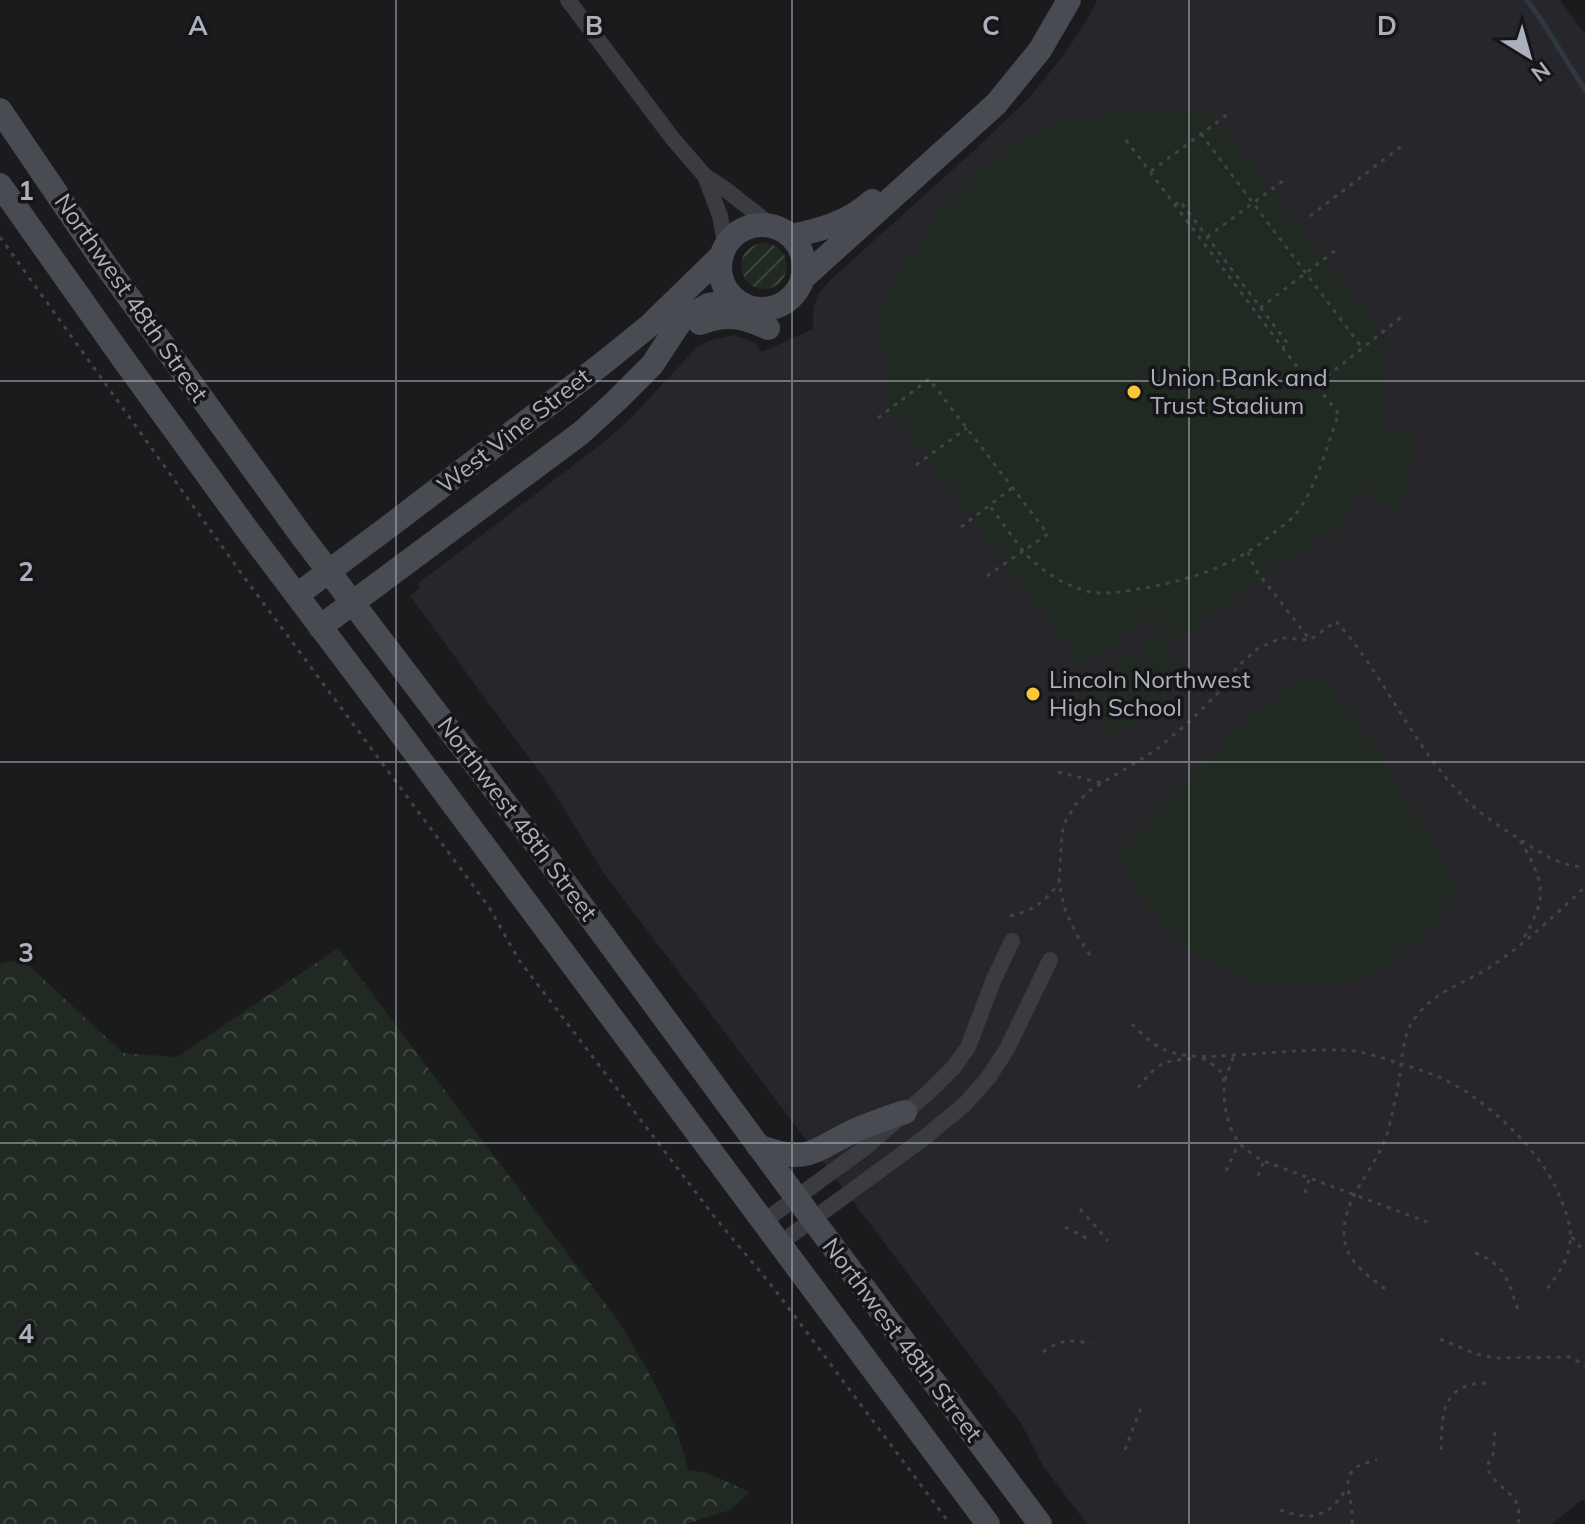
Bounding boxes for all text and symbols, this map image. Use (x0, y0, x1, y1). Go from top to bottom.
text: A (188, 9, 208, 42)
text: B (585, 9, 603, 42)
text: C (982, 9, 1000, 42)
text: D (1377, 9, 1397, 42)
north arrow (1489, 16, 1569, 96)
text: N (1526, 56, 1556, 88)
text: 1 (18, 174, 34, 207)
street label: Northwest 48th Street (49, 187, 215, 407)
street label: West Vine Street (430, 361, 596, 500)
place label: Union Bank and Trust Stadium (1150, 362, 1328, 420)
marker: Union Bank and Trust Stadium (1125, 383, 1143, 401)
text: 2 (18, 555, 34, 588)
place label: Lincoln Northwest High School (1049, 664, 1250, 722)
marker: Lincoln Northwest High School (1024, 685, 1042, 703)
street label: Northwest 48th Street (431, 711, 604, 926)
text: 3 (18, 936, 34, 969)
street label: Northwest 48th Street (816, 1232, 989, 1447)
text: 4 (18, 1317, 34, 1350)

